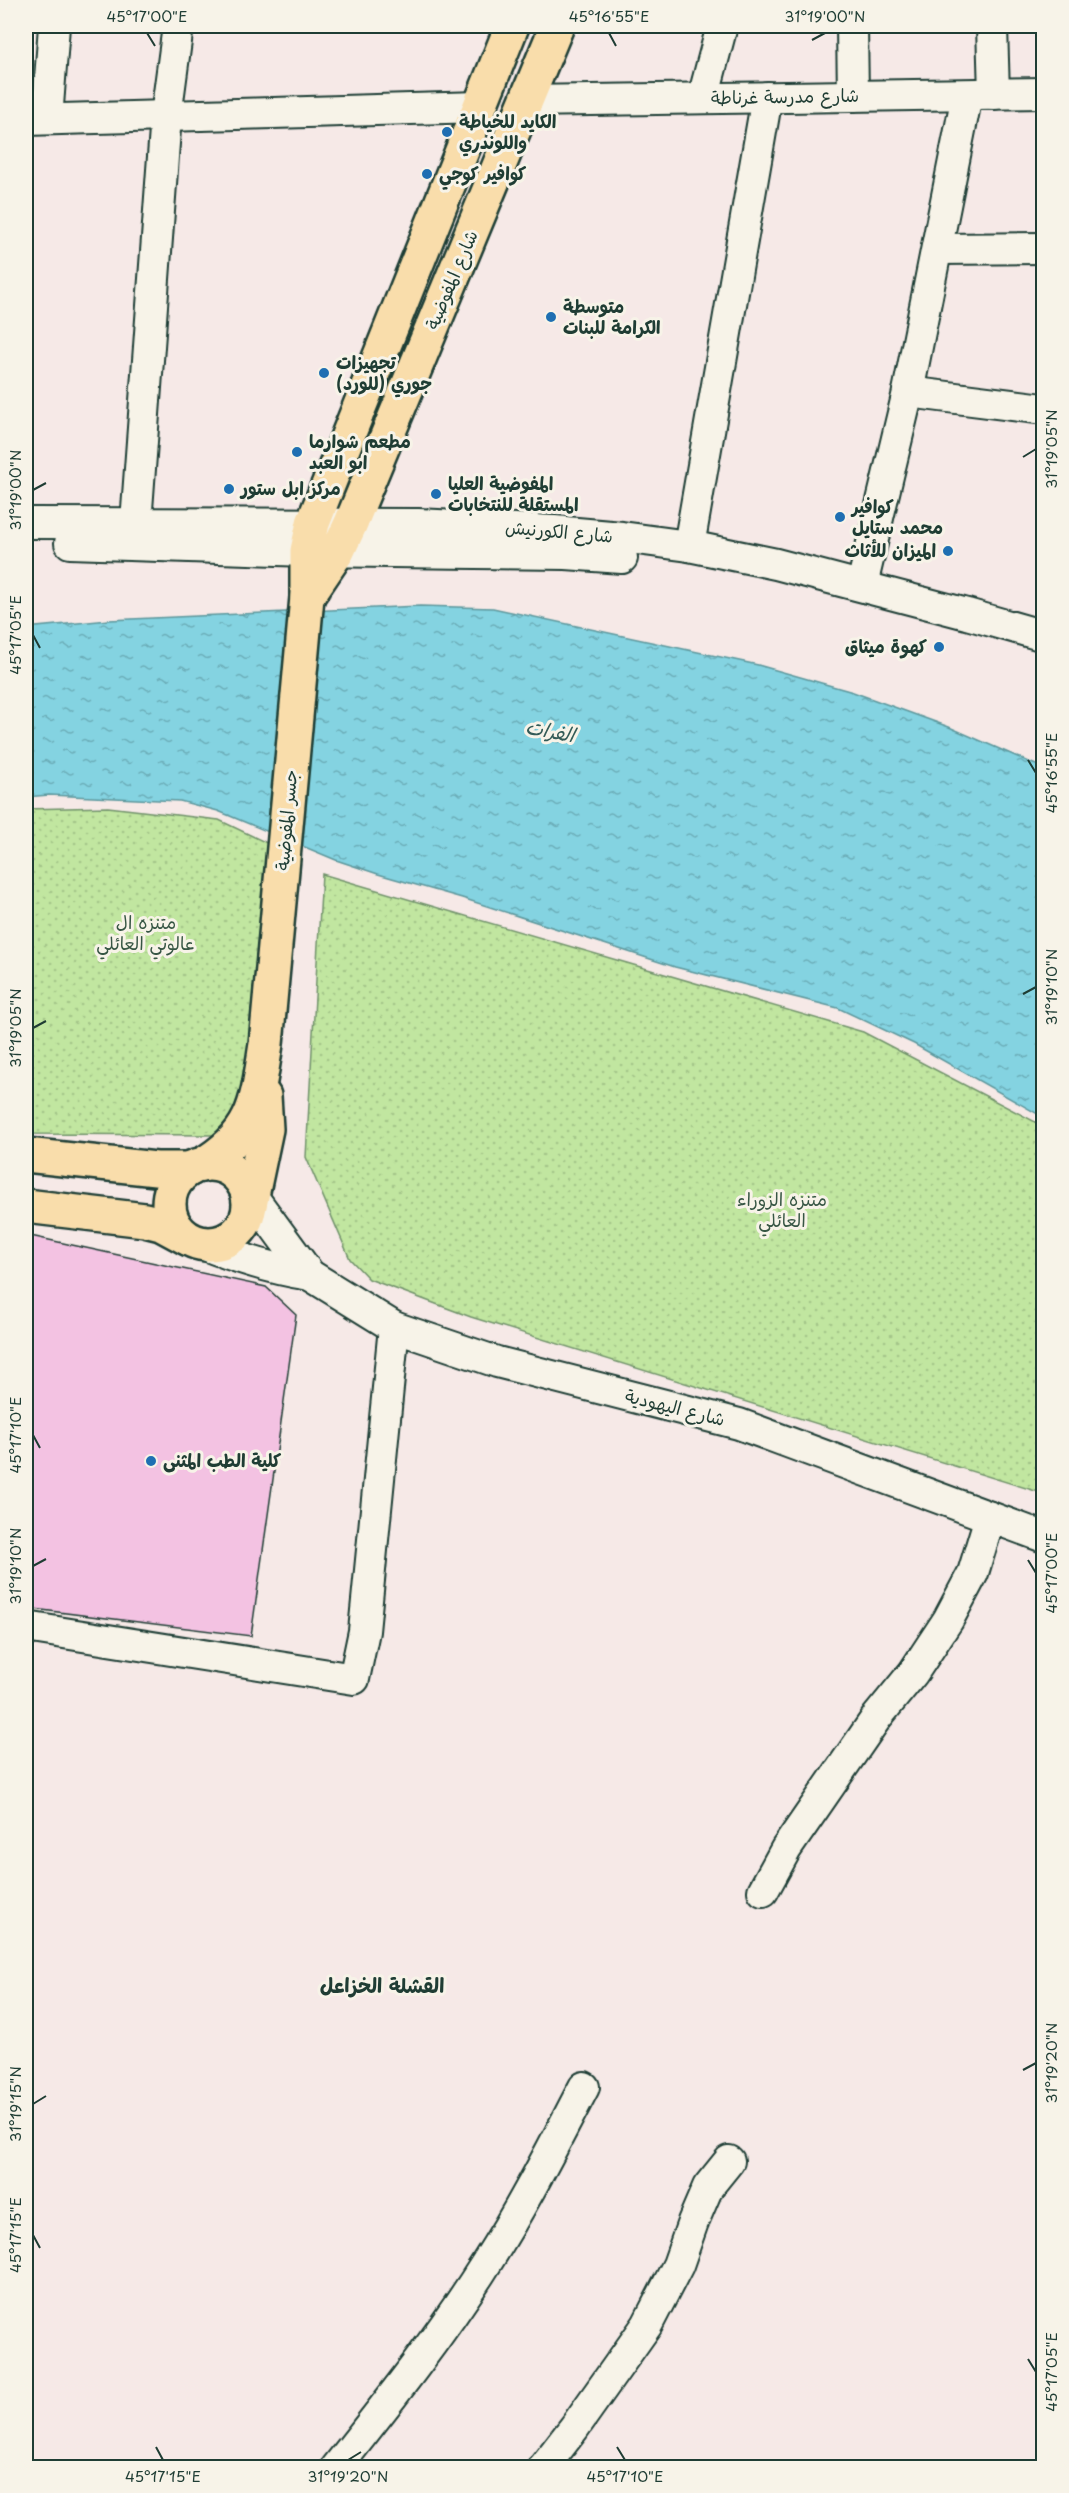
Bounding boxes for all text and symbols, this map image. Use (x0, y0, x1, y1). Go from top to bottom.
text: 45°17'00"E (107, 4, 187, 27)
text: 45°16'55"E (569, 4, 649, 27)
text: 31°19'00"N (784, 4, 866, 27)
street label: شارع مدرسة غرناطة (711, 81, 859, 110)
place label: الكايد للخياطة واللوندري (459, 107, 556, 157)
marker: الكايد للخياطة واللوندري (440, 125, 454, 139)
place label: كوافير كوجي (439, 159, 526, 190)
marker: كوافير كوجي (420, 167, 434, 181)
street label: شارع المفوضية (418, 226, 484, 333)
place label: متوسطة الكرامة للبنات (563, 292, 661, 340)
marker: متوسطة الكرامة للبنات (544, 310, 558, 324)
place label: تجهيزات جوري (للورد) (336, 348, 432, 398)
marker: تجهيزات جوري (للورد) (317, 366, 331, 380)
text: 31°19'05"N (1039, 409, 1062, 489)
place label: مطعم شوارما ابو العبد (309, 427, 411, 475)
marker: مطعم شوارما ابو العبد (290, 445, 304, 459)
text: 31°19'00"N (3, 449, 26, 531)
place label: المفوضية العليا المستقلة للنتخابات (448, 469, 579, 517)
place label: مركز ابل ستور (239, 474, 341, 501)
marker: مركز ابل ستور (222, 482, 236, 496)
marker: المفوضية العليا المستقلة للنتخابات (429, 487, 443, 501)
place label: كوافير محمد ستايل (850, 492, 943, 540)
marker: كوافير محمد ستايل (833, 510, 847, 524)
street label: شارع الكورنيش (504, 512, 614, 549)
place label: الميزان للأثاث (844, 536, 936, 563)
marker: الميزان للأثاث (941, 544, 955, 558)
text: 45°17'05"E (3, 595, 26, 675)
place label: كهوة ميثاق (845, 632, 927, 659)
marker: كهوة ميثاق (932, 640, 946, 654)
water label: الفرات (523, 711, 580, 750)
text: 45°16'55"E (1039, 733, 1062, 813)
street label: جسر المفوضية (268, 768, 303, 871)
park label: متنزه ال عالوتي العائلي (96, 908, 196, 960)
text: 31°19'10"N (1039, 948, 1062, 1026)
text: 31°19'05"N (3, 988, 26, 1068)
park label: متنزه الزوراء العائلي (737, 1185, 827, 1237)
street label: شارع اليهودية (623, 1381, 728, 1432)
text: 45°17'10"E (3, 1397, 26, 1473)
place label: كلية الطب المثنى (163, 1446, 281, 1473)
marker: كلية الطب المثنى (144, 1454, 158, 1468)
text: 31°19'10"N (3, 1527, 26, 1605)
text: 45°17'00"E (1039, 1533, 1062, 1613)
district label: القشلة الخزاعل (320, 1970, 444, 2000)
text: 31°19'20"N (1039, 2023, 1062, 2103)
text: 31°19'15"N (3, 2066, 26, 2142)
text: 45°17'15"E (3, 2197, 26, 2273)
text: 45°17'05"E (1039, 2332, 1062, 2412)
text: 45°17'15"E (125, 2464, 201, 2487)
text: 31°19'20"N (308, 2464, 388, 2487)
text: 45°17'10"E (587, 2464, 663, 2487)

